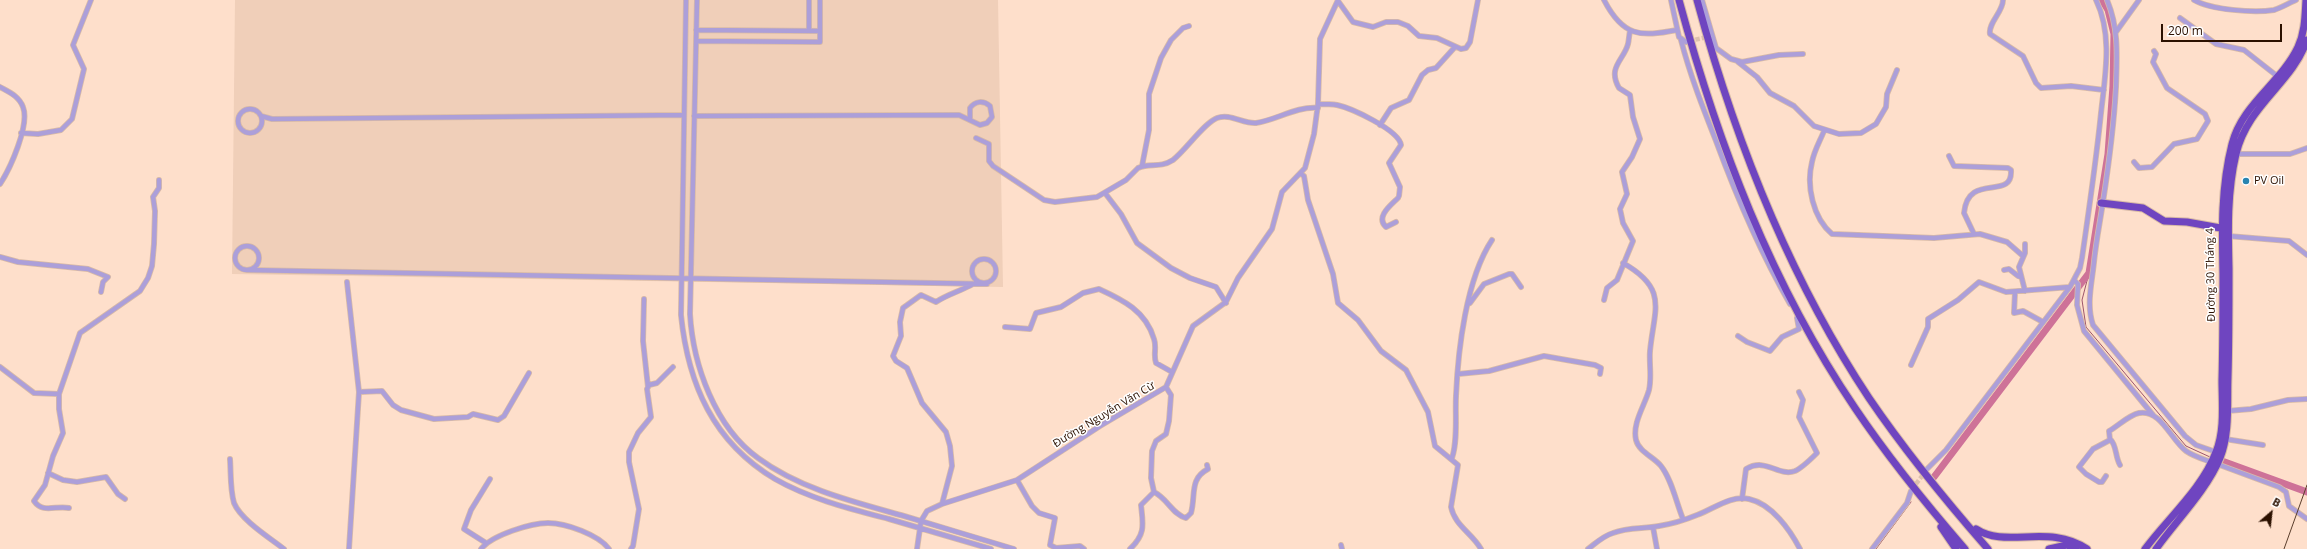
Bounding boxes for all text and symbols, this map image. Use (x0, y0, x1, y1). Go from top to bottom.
scale bar (2163, 16, 2284, 42)
text: 200 m (2168, 22, 2203, 39)
place label: PV Oil (2254, 174, 2284, 188)
marker: PV Oil (2241, 176, 2251, 186)
street label: Đường 30 Tháng 4 (2204, 228, 2218, 322)
street label: Đường Nguyễn Văn Cừ (1051, 379, 1157, 451)
north arrow (2251, 493, 2291, 533)
text: B (2270, 494, 2284, 510)

